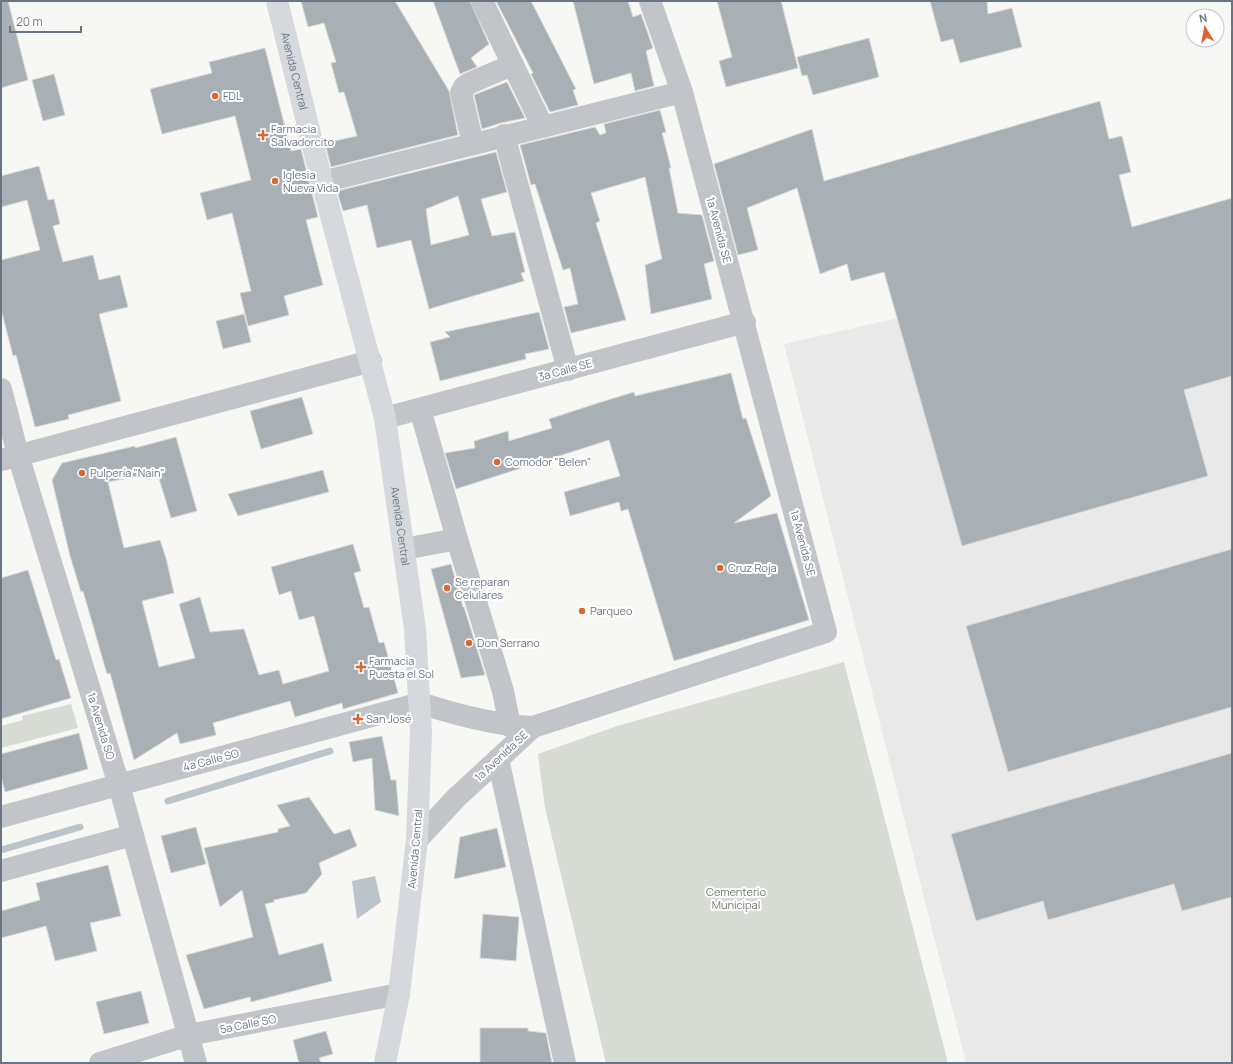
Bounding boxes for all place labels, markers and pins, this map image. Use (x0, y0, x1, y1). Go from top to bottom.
place label: FDL (223, 88, 242, 103)
marker: FDL (210, 91, 220, 101)
place label: Farmacia Salvadorcito (271, 121, 334, 149)
marker: Farmacia Salvadorcito (258, 130, 268, 140)
place label: Iglesia Nueva Vida (283, 167, 338, 195)
marker: Iglesia Nueva Vida (270, 176, 280, 186)
place label: Comodor "Belen" (505, 454, 591, 469)
marker: Comodor "Belen" (492, 457, 502, 467)
place label: Pulpería "Nain" (90, 465, 165, 480)
marker: Pulpería "Nain" (77, 468, 87, 478)
place label: Cruz Roja (728, 560, 777, 575)
marker: Cruz Roja (715, 563, 725, 573)
place label: Se reparan Celulares (455, 574, 510, 602)
marker: Se reparan Celulares (442, 583, 452, 593)
place label: Parqueo (590, 603, 633, 618)
marker: Parqueo (577, 606, 587, 616)
place label: Don Serrano (477, 635, 540, 650)
marker: Don Serrano (464, 638, 474, 648)
place label: Farmacia Puesta el Sol (369, 653, 434, 681)
marker: Farmacia Puesta el Sol (356, 662, 366, 672)
place label: San José (366, 711, 412, 726)
marker: San José (353, 714, 363, 724)

